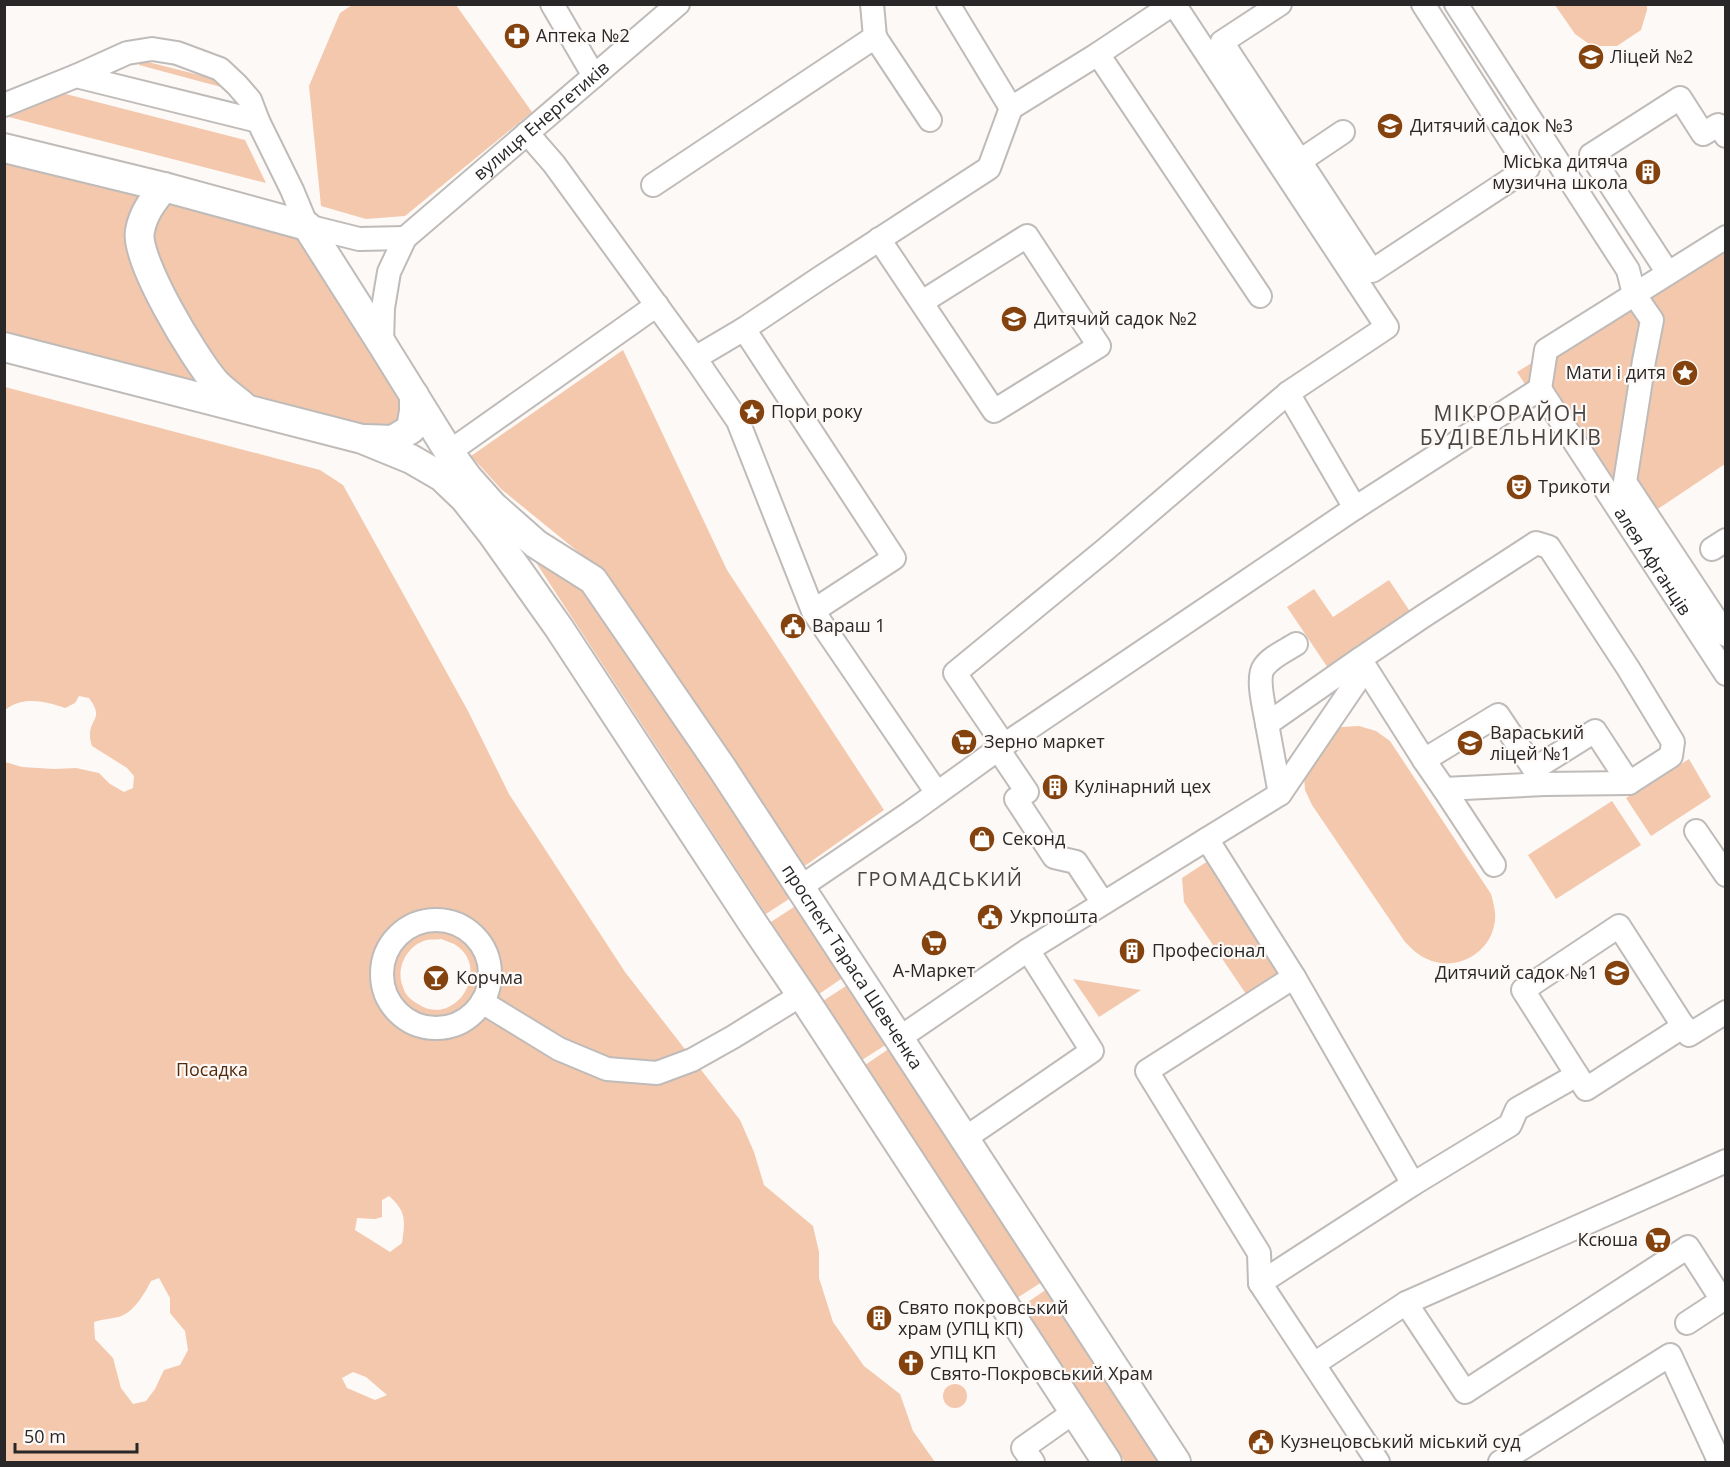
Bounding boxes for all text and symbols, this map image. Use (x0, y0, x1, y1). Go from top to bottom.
pharmacy icon: Аптека №2 (502, 21, 532, 51)
place label: Аптека №2 (536, 23, 630, 47)
school or university icon: Ліцей №2 (1576, 42, 1606, 72)
place label: Ліцей №2 (1610, 44, 1693, 68)
street label: вулиця Енергетиків (468, 55, 614, 185)
school or university icon: Дитячий садок №3 (1375, 111, 1405, 141)
place label: Дитячий садок №3 (1410, 113, 1573, 137)
place label: Міська дитяча музична школа (1492, 149, 1628, 194)
building icon: Міська дитяча музична школа (1633, 157, 1663, 187)
school or university icon: Дитячий садок №2 (999, 304, 1029, 334)
place label: Дитячий садок №2 (1034, 306, 1197, 330)
place icon: Мати і дитя (1670, 358, 1700, 388)
place label: Мати і дитя (1566, 360, 1666, 384)
place icon: Пори року (737, 397, 767, 427)
place label: Пори року (771, 399, 863, 423)
district label: МІКРОРАЙОН БУДІВЕЛЬНИКІВ (1420, 399, 1602, 451)
theatre icon: Трикоти (1504, 472, 1534, 502)
place label: Трикоти (1538, 474, 1610, 498)
street label: алея Афганців (1609, 502, 1698, 620)
public building icon: Вараш 1 (778, 611, 808, 641)
place label: Вараш 1 (812, 613, 886, 637)
place label: Вараський ліцей №1 (1490, 720, 1584, 765)
supermarket icon: Зерно маркет (949, 727, 979, 757)
school or university icon: Вараський ліцей №1 (1455, 728, 1485, 758)
place label: Зерно маркет (984, 729, 1105, 753)
building icon: Кулінарний цех (1040, 772, 1070, 802)
place label: Кулінарний цех (1074, 774, 1212, 798)
shop icon: Секонд (967, 824, 997, 854)
place label: Секонд (1002, 826, 1065, 850)
street label: проспект Тараса Шевченка (777, 859, 929, 1074)
district label: ГРОМАДСЬКИЙ (857, 865, 1023, 892)
public building icon: Укрпошта (975, 902, 1005, 932)
place label: Укрпошта (1010, 904, 1098, 928)
supermarket icon: А-Маркет (919, 928, 949, 958)
building icon: Професіонал (1117, 936, 1147, 966)
place label: Професіонал (1152, 938, 1266, 962)
place label: А-Маркет (893, 958, 976, 982)
school or university icon: Дитячий садок №1 (1602, 958, 1632, 988)
place label: Дитячий садок №1 (1435, 960, 1598, 984)
bar icon: Корчма (421, 963, 451, 993)
place label: Корчма (456, 965, 523, 989)
park label: Посадка (176, 1057, 248, 1081)
supermarket icon: Ксюша (1643, 1225, 1673, 1255)
place label: Ксюша (1577, 1227, 1638, 1251)
place label: Свято покровський храм (УПЦ КП) (898, 1295, 1069, 1340)
building icon: Свято покровський храм (УПЦ КП) (864, 1303, 894, 1333)
place label: УПЦ КП Свято-Покровський Храм (930, 1340, 1153, 1385)
church icon: УПЦ КП Свято-Покровський Храм (896, 1348, 926, 1378)
scale bar (15, 1416, 136, 1454)
text: 50 m (24, 1424, 66, 1448)
public building icon: Кузнецовський міський суд (1246, 1427, 1276, 1457)
place label: Кузнецовський міський суд (1280, 1429, 1521, 1453)

